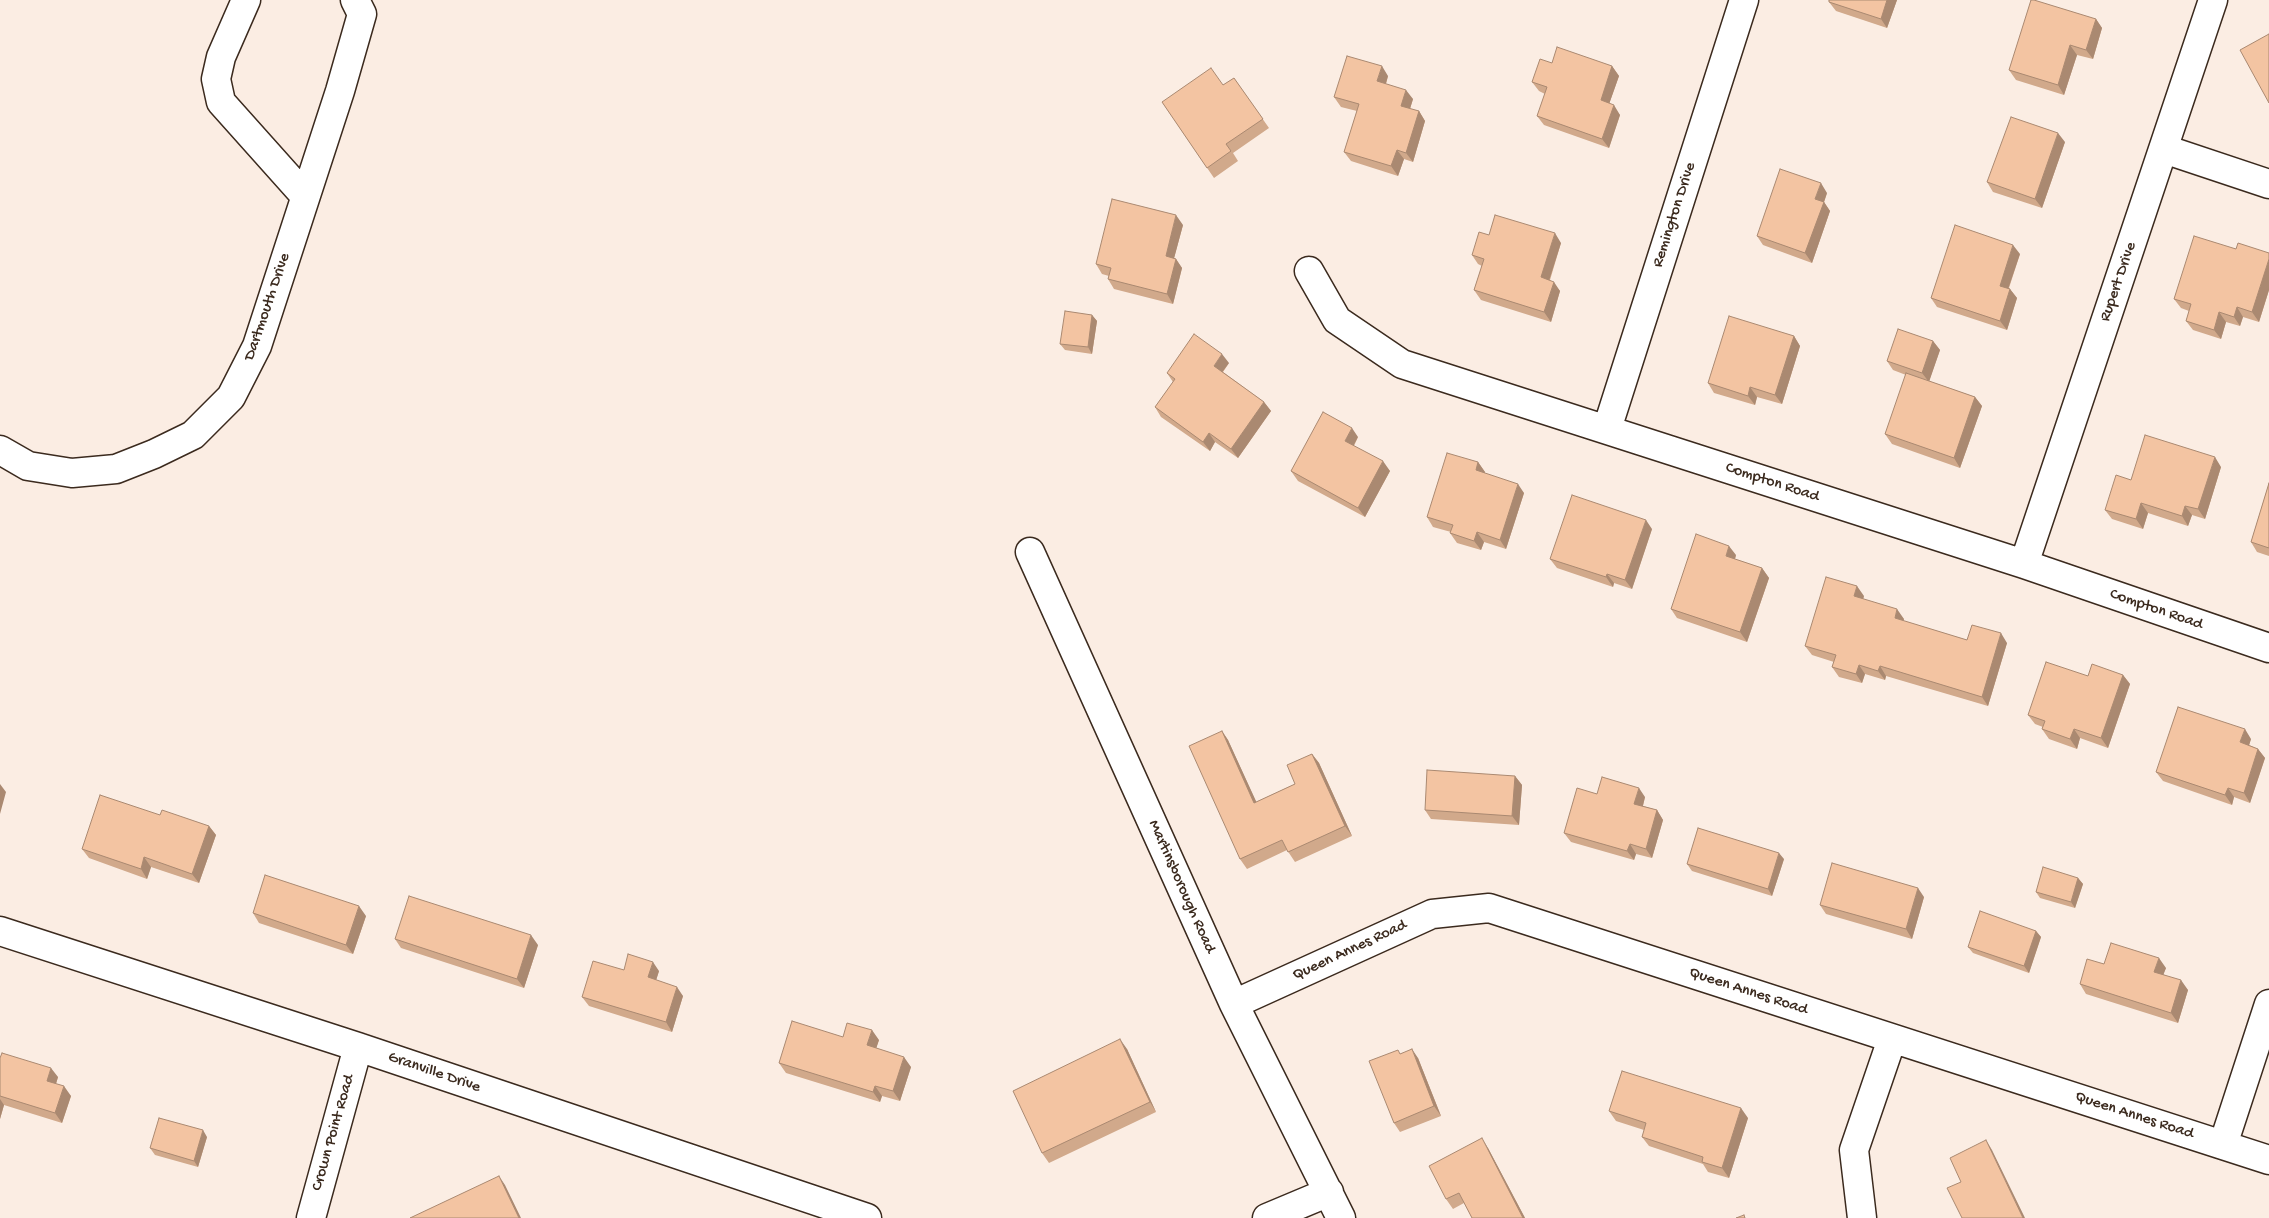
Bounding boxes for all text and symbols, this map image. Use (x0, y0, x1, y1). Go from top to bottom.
street label: Remington Drive (1649, 160, 1701, 270)
street label: Rupert Drive (2096, 240, 2142, 324)
street label: Dartmouth Drive (241, 251, 295, 363)
street label: Compton Road (1723, 459, 1821, 507)
street label: Compton Road (2107, 585, 2205, 635)
street label: Martinsborough Road (1143, 817, 1219, 957)
street label: Queen Annes Road (1290, 916, 1410, 986)
street label: Queen Annes Road (1686, 964, 1810, 1020)
street label: Granville Drive (385, 1048, 483, 1098)
street label: Crown Point Road (308, 1073, 360, 1193)
street label: Queen Annes Road (2072, 1088, 2196, 1144)

